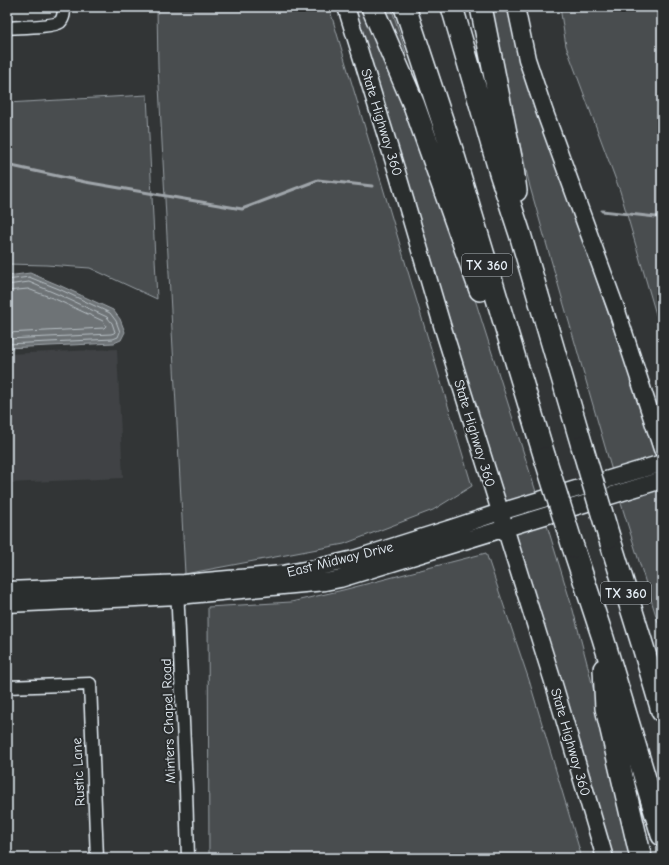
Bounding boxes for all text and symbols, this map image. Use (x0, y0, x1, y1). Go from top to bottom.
street label: State Highway 360 (357, 66, 406, 178)
road number: TX 360 (462, 254, 512, 276)
street label: State Highway 360 (450, 377, 499, 489)
street label: East Midway Drive (285, 538, 395, 581)
road number: TX 360 (601, 582, 651, 604)
street label: Minters Chapel Road (158, 658, 179, 784)
street label: State Highway 360 (547, 686, 594, 798)
street label: Rustic Lane (68, 737, 89, 807)

